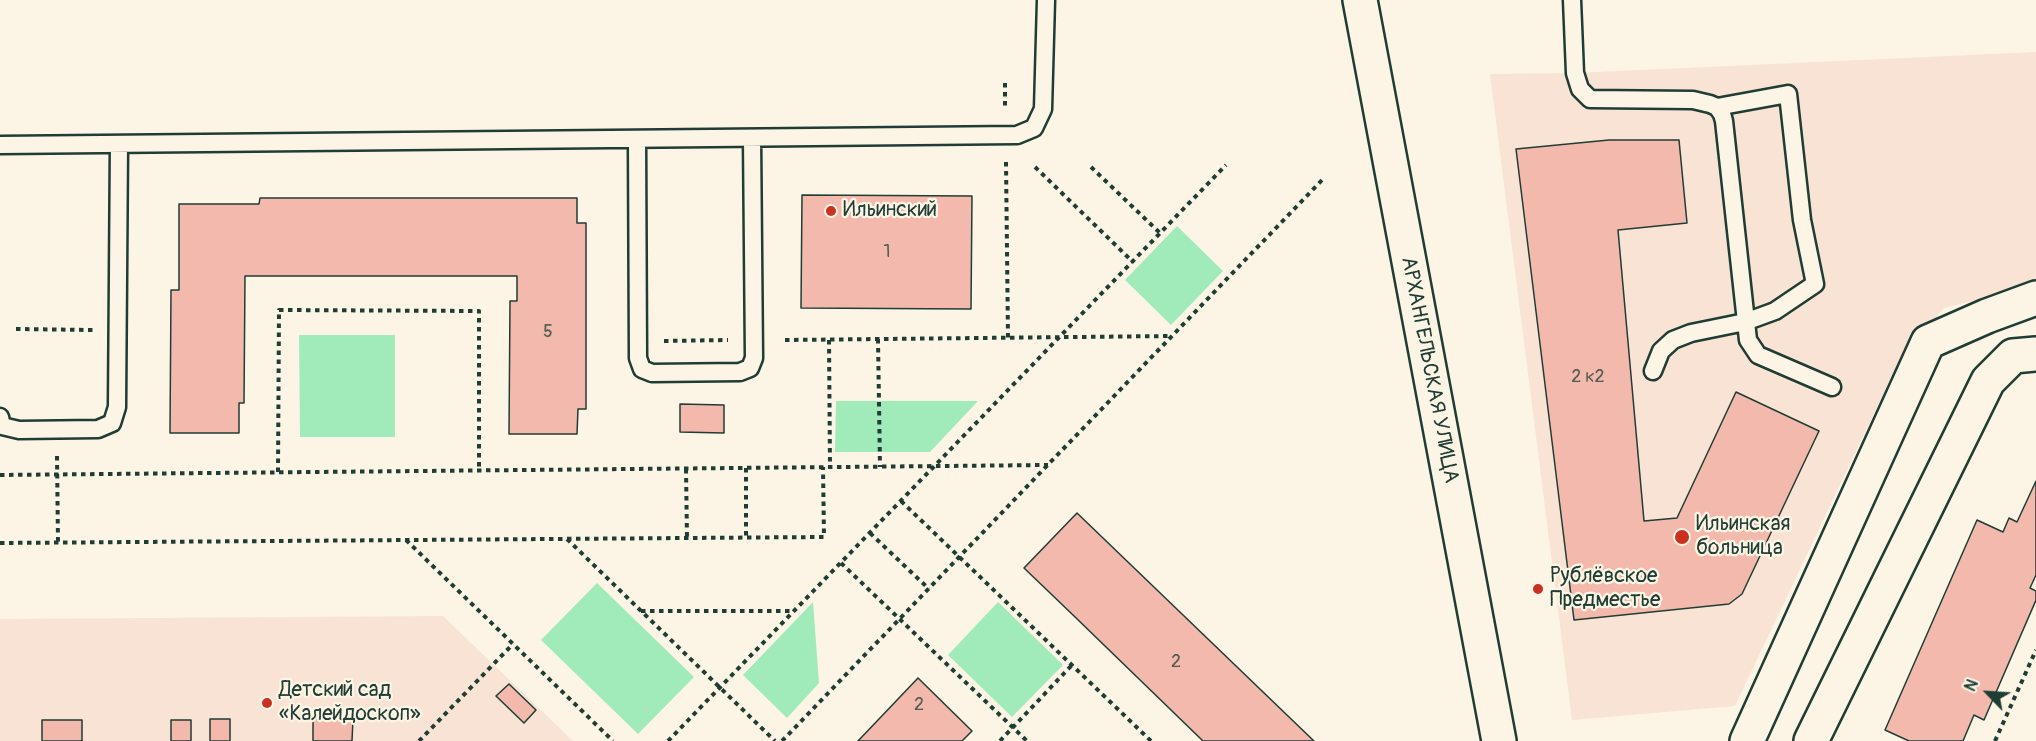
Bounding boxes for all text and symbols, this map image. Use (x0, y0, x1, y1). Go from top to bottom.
place label: Ильинский (843, 198, 937, 224)
marker: Ильинский (824, 204, 838, 218)
house number: 1 (883, 241, 891, 263)
street label: АРХАНГЕЛЬСКАЯ УЛИЦА (1395, 255, 1463, 485)
house number: 5 (543, 321, 553, 343)
house number: 2 к2 (1571, 366, 1605, 388)
place label: Ильинская больница (1696, 512, 1790, 562)
marker: Ильинская больница (1673, 528, 1691, 546)
place label: Рублёвское Предместье (1550, 564, 1660, 614)
marker: Рублёвское Предместье (1531, 582, 1545, 596)
house number: 2 (1171, 651, 1181, 673)
north arrow (1958, 663, 2018, 723)
text: N (1960, 676, 1983, 695)
place label: Детский сад «Калейдоскоп» (279, 678, 421, 728)
house number: 2 (914, 694, 924, 716)
marker: Детский сад «Калейдоскоп» (260, 696, 274, 710)

